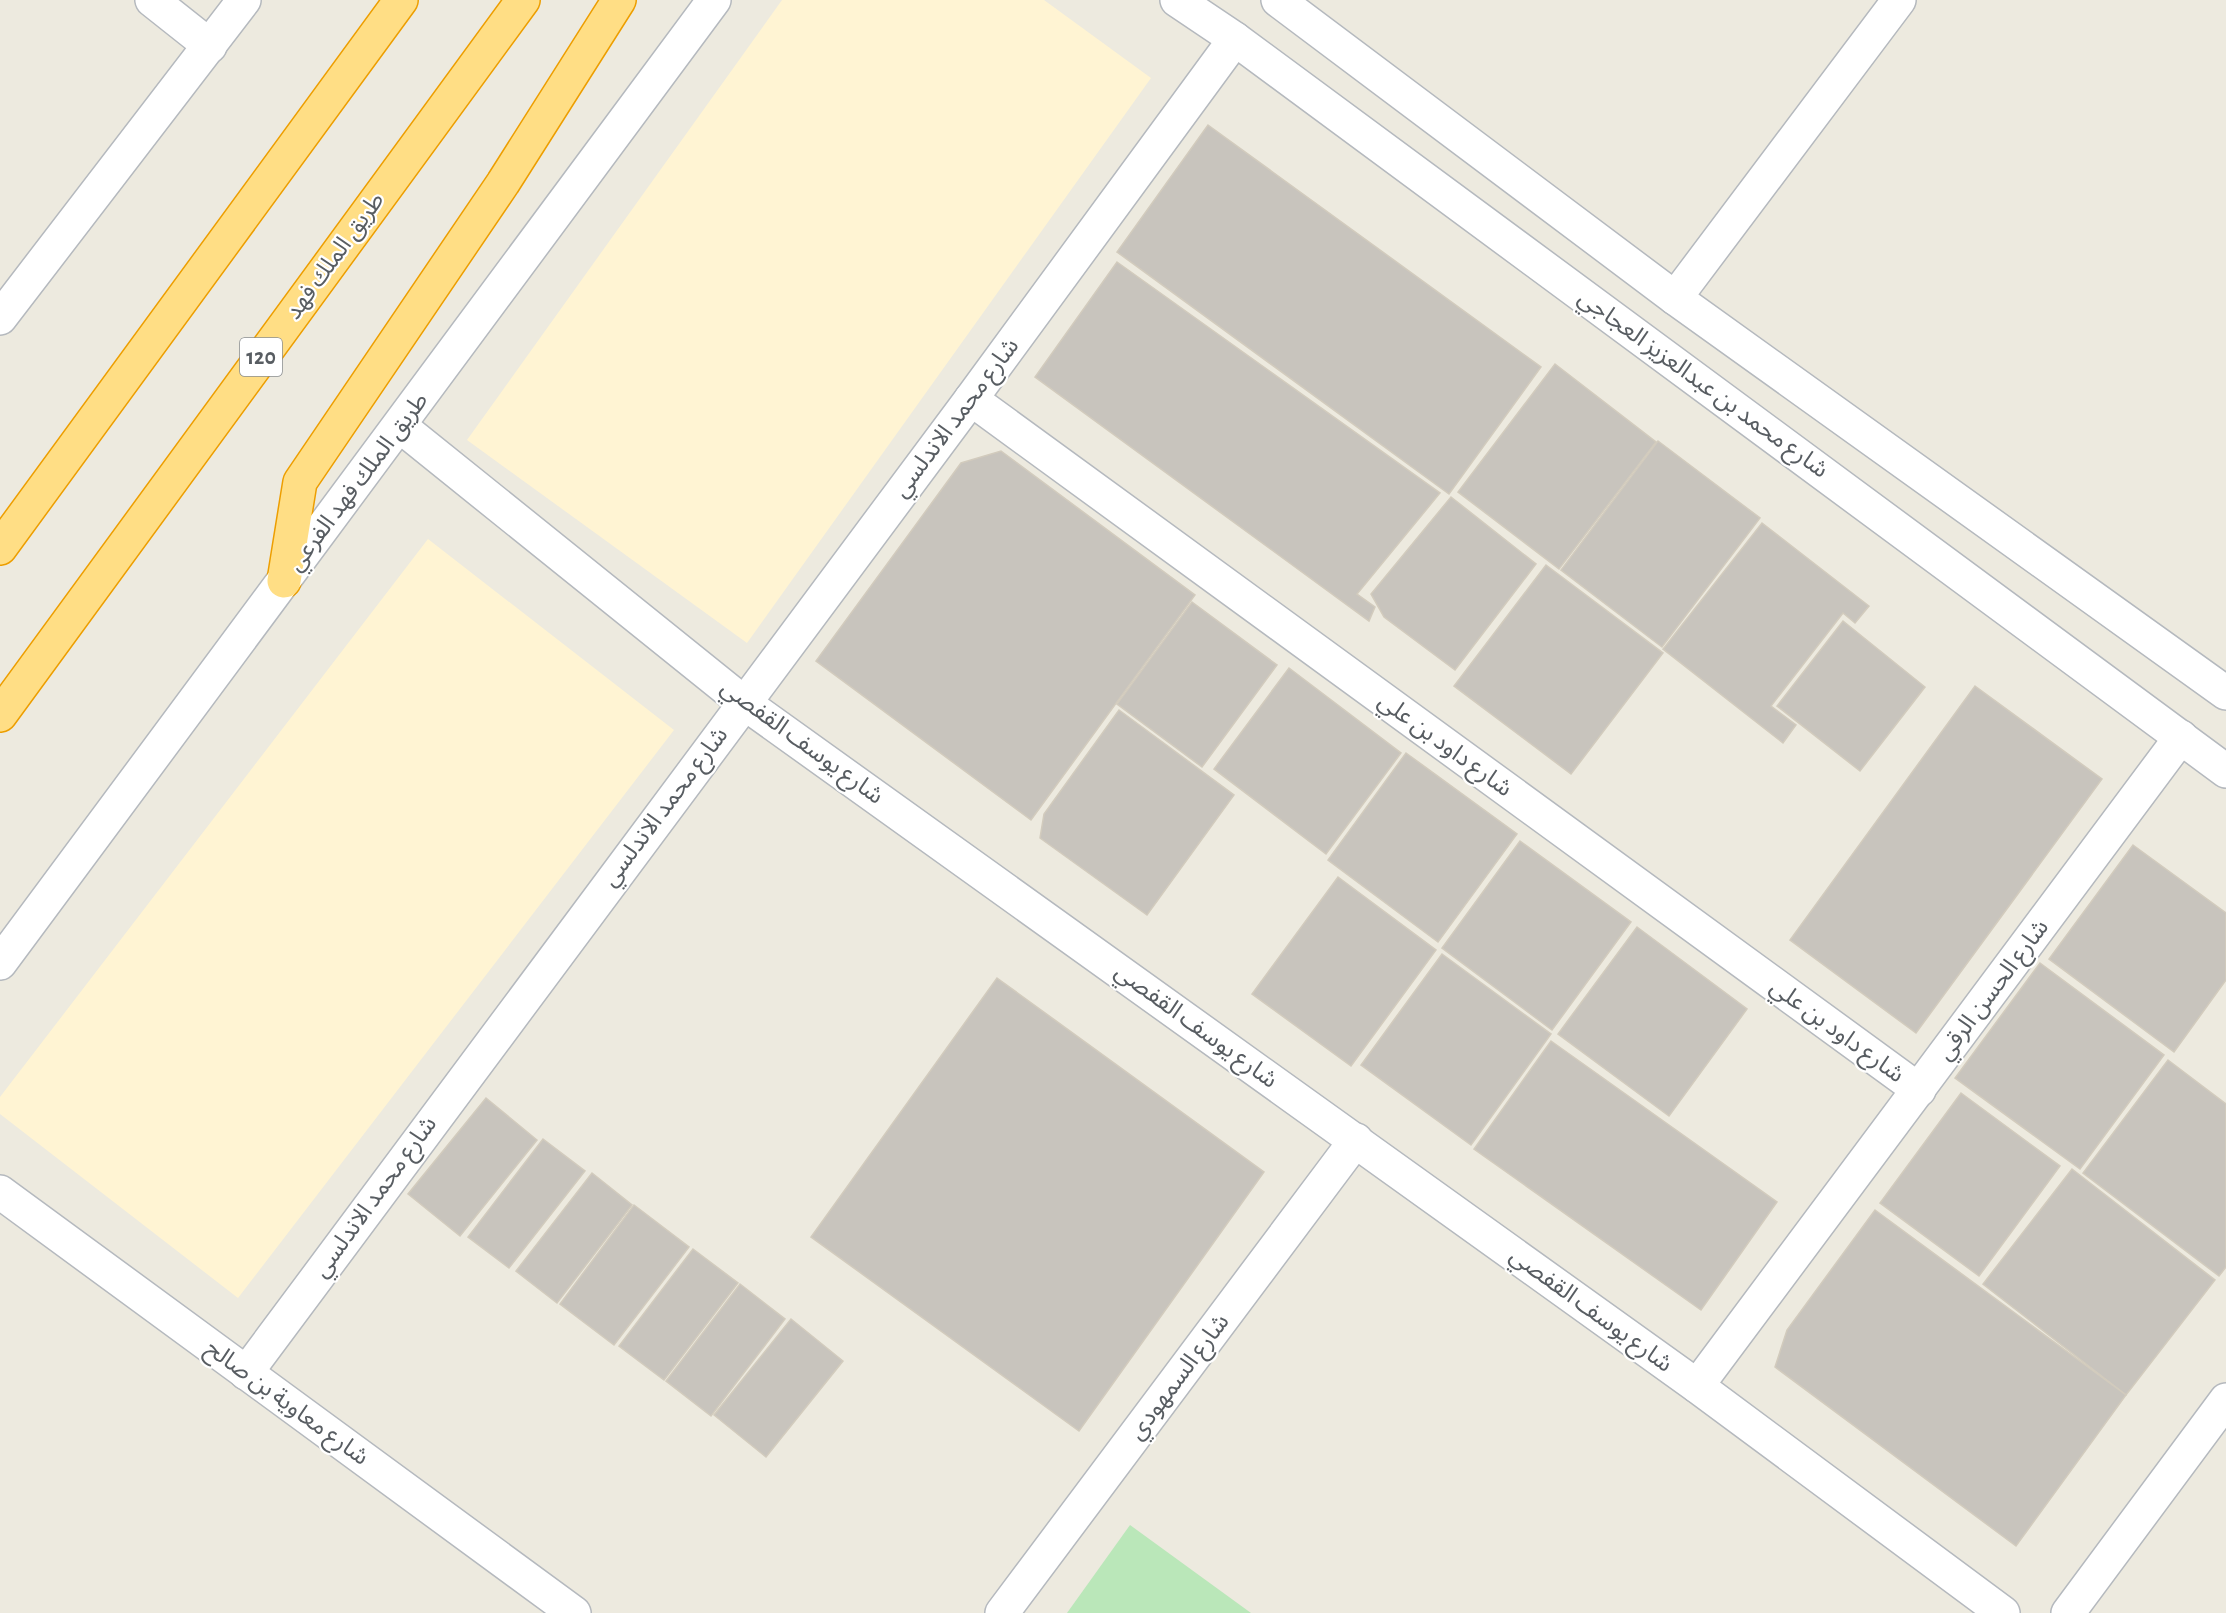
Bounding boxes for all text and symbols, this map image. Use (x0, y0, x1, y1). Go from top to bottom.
street label: طريق الملك فهد (281, 188, 391, 325)
street label: شارع محمد بن عبدالعزيز العجاجي (1570, 285, 1832, 487)
street label: شارع محمد الاندلسي (889, 334, 1028, 505)
road number: 120 (240, 338, 282, 376)
street label: طريق الملك فهد الفرعي (283, 388, 437, 579)
street label: شارع يوسف القفصي (713, 675, 888, 813)
street label: شارع داود بن علي (1370, 689, 1516, 806)
street label: شارع محمد الاندلسي (598, 723, 737, 894)
street label: شارع الحسن الرقي (1933, 915, 2058, 1068)
street label: شارع يوسف القفصي (1107, 959, 1282, 1097)
street label: شارع داود بن علي (1762, 975, 1908, 1092)
street label: شارع محمد الاندلسي (309, 1112, 446, 1285)
street label: شارع يوسف القفصي (1502, 1243, 1677, 1381)
street label: شارع السمهودي (1124, 1310, 1238, 1448)
street label: شارع معاوية بن صالح (199, 1336, 373, 1473)

